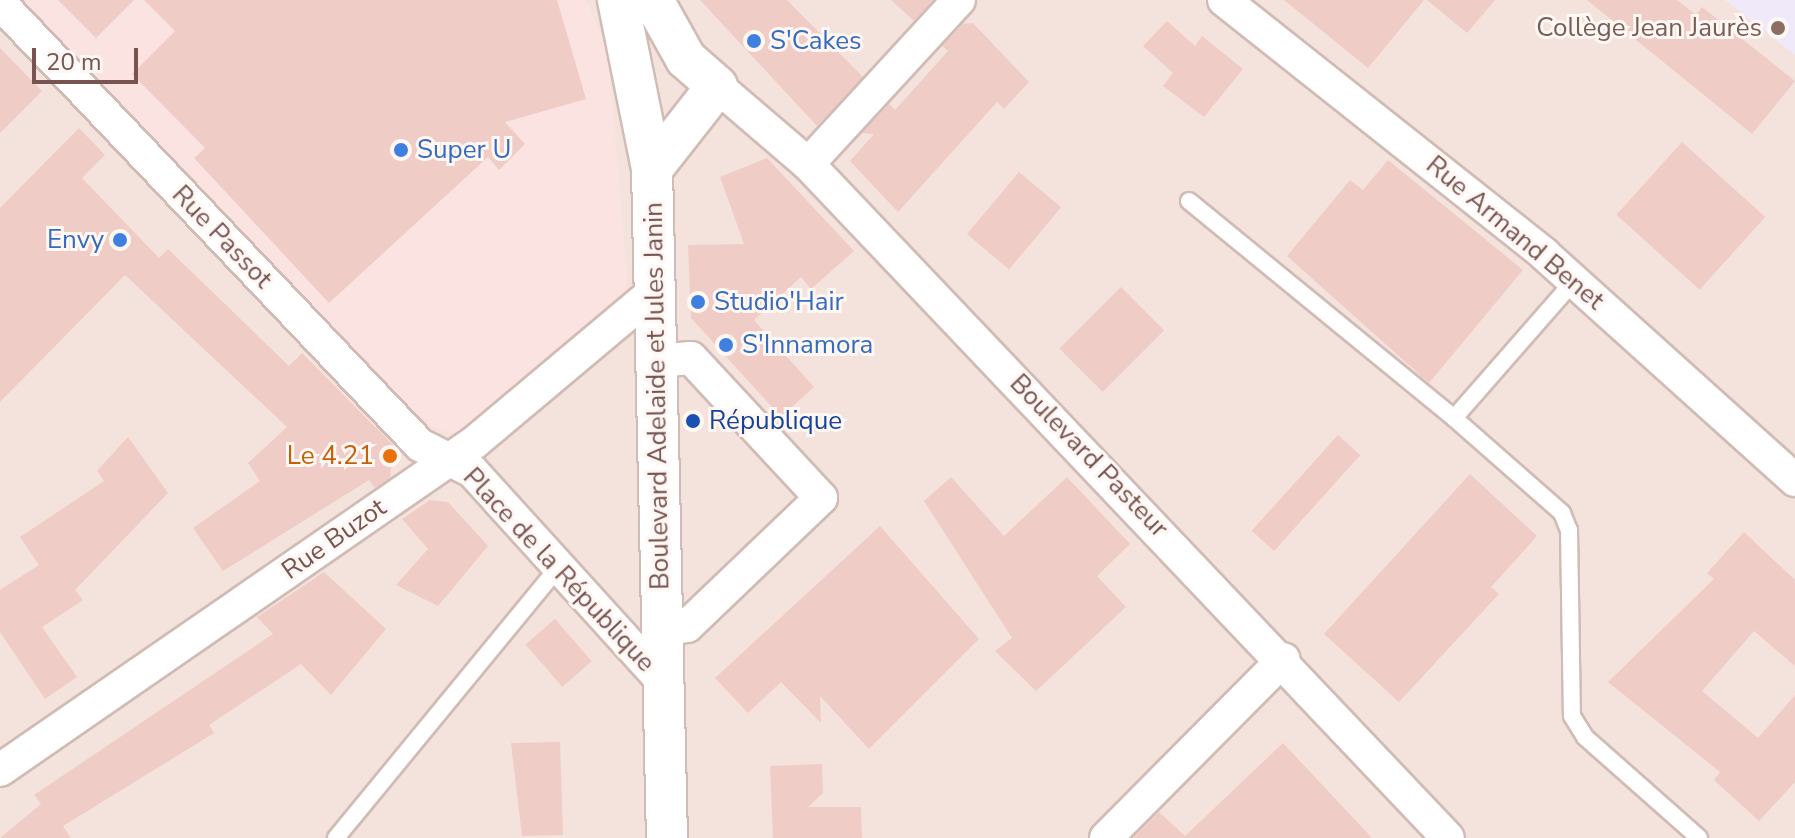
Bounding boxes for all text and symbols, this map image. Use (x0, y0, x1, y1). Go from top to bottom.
place label: Collège Jean Jaurès (1536, 12, 1762, 44)
marker: Collège Jean Jaurès (1769, 19, 1787, 37)
place label: S'Cakes (770, 25, 862, 57)
scale bar (36, 32, 142, 82)
marker: S'Cakes (745, 32, 763, 50)
text: 20 m (46, 46, 102, 78)
place label: Super U (417, 134, 511, 166)
marker: Super U (392, 141, 410, 159)
street label: Rue Armand Benet (1420, 150, 1610, 316)
street label: Rue Passot (165, 179, 279, 295)
street label: Boulevard Adelaide et Jules Janin (638, 202, 676, 590)
place label: Envy (47, 224, 104, 256)
marker: Envy (111, 231, 129, 249)
place label: Studio'Hair (714, 286, 844, 318)
marker: Studio'Hair (689, 293, 707, 311)
place label: S'Innamora (742, 329, 873, 361)
marker: S'Innamora (717, 336, 735, 354)
street label: Boulevard Pasteur (1003, 368, 1175, 544)
place label: République (709, 405, 842, 437)
marker: République (684, 412, 702, 430)
place label: Le 4.21 (287, 440, 374, 472)
marker: Le 4.21 (381, 447, 399, 465)
street label: Place de la République (456, 462, 662, 678)
street label: Rue Buzot (276, 492, 392, 586)

